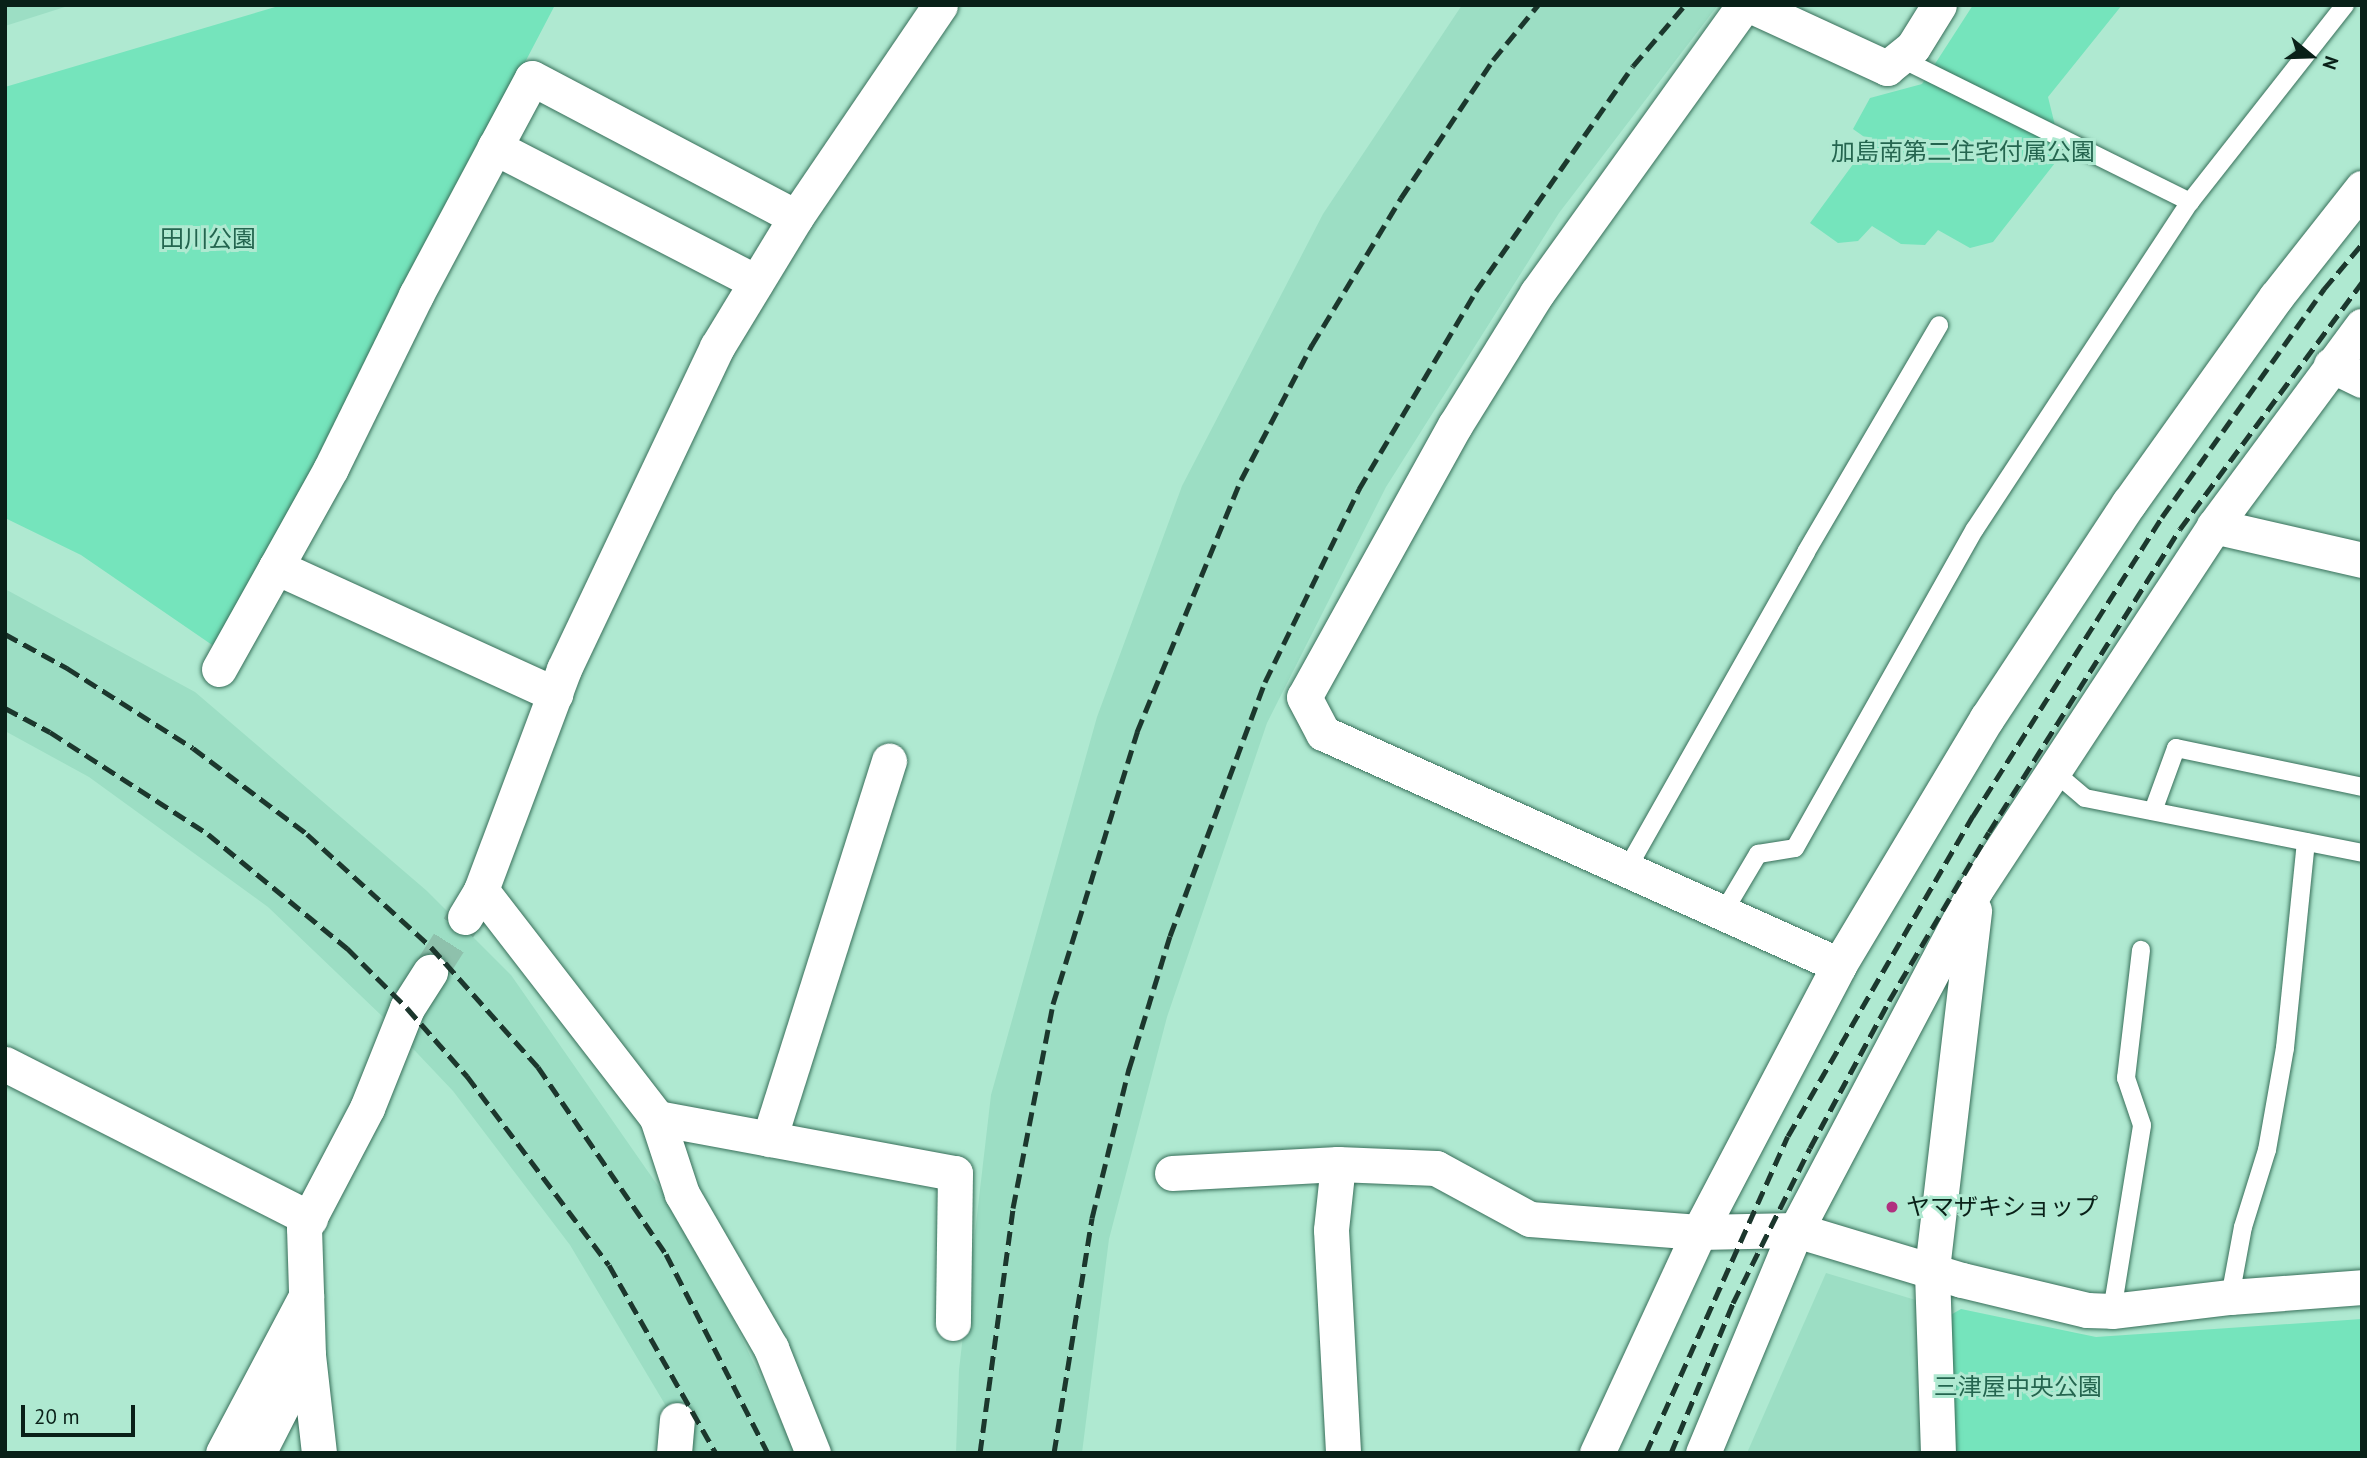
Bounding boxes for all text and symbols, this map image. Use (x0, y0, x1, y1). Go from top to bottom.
north arrow (2276, 21, 2346, 91)
text: N (2317, 53, 2344, 73)
park label: 加島南第二住宅付属公園 (1831, 138, 2095, 166)
park label: 田川公園 (160, 225, 256, 253)
place label: ヤマザキショップ (1906, 1193, 2098, 1221)
marker: ヤマザキショップ (1884, 1199, 1900, 1215)
park label: 三津屋中央公園 (1934, 1373, 2102, 1401)
scale bar (24, 1392, 138, 1436)
text: 20 m (34, 1403, 80, 1430)

